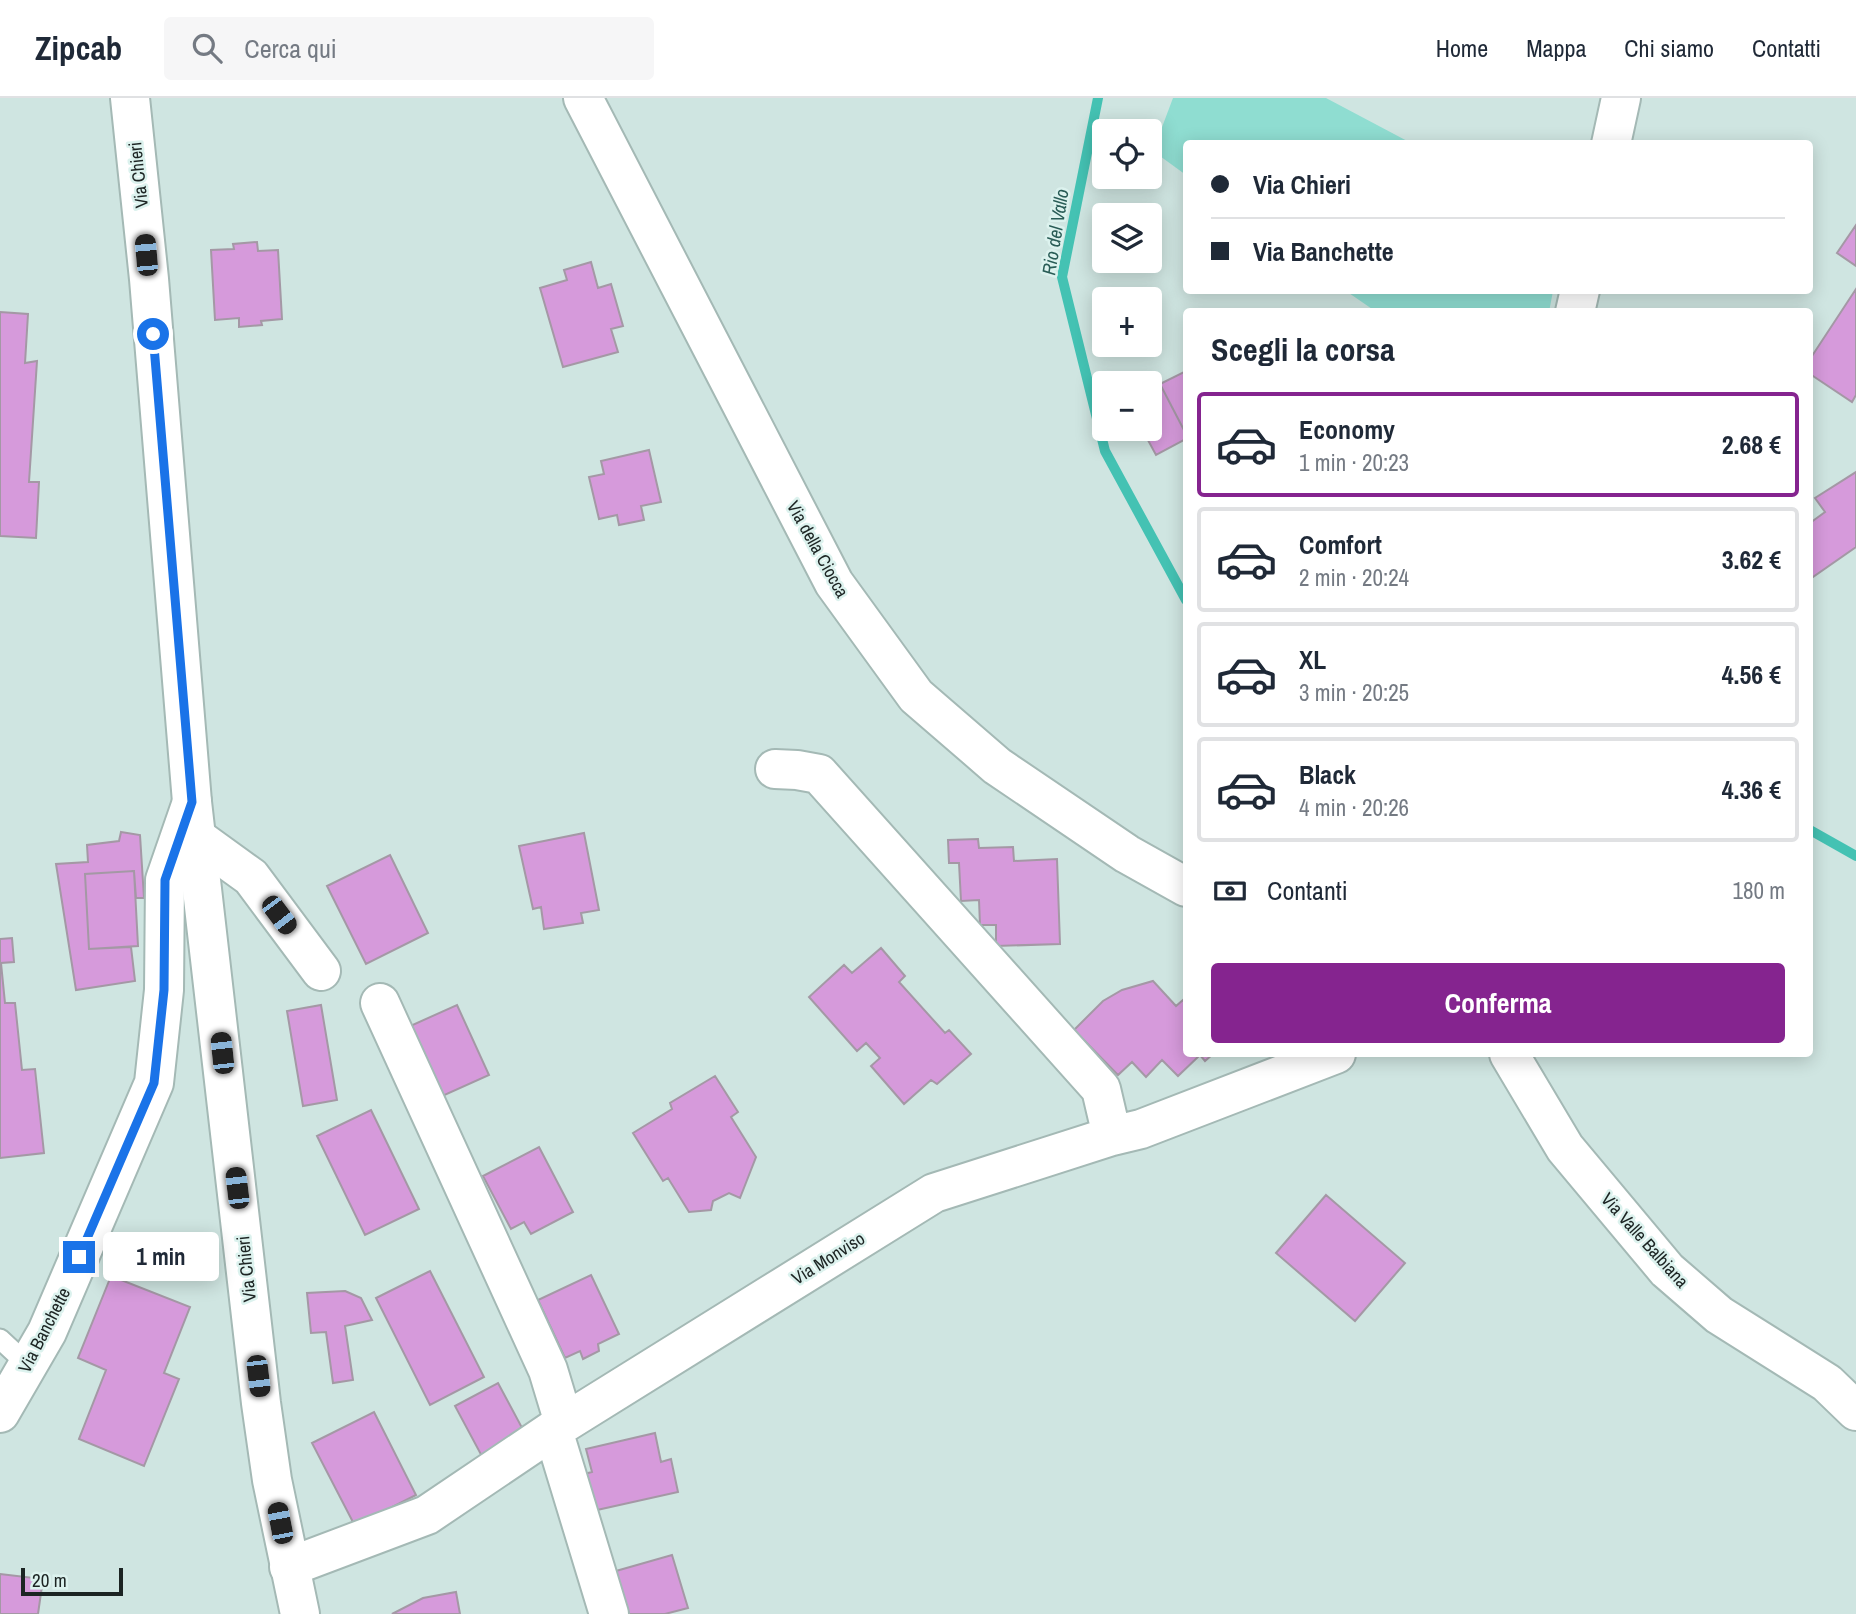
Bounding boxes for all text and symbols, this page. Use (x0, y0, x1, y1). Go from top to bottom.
search box (164, 17, 654, 80)
text: Zipcab (35, 26, 122, 70)
icon: search (188, 29, 226, 67)
text: Cerca qui (244, 31, 337, 66)
text: Home (1436, 32, 1488, 64)
text: Mappa (1526, 32, 1586, 64)
text: Chi siamo (1624, 32, 1714, 64)
text: Contatti (1752, 32, 1821, 64)
map controls (1092, 119, 1162, 441)
button: locate (1092, 119, 1162, 189)
street label: Via Chieri (122, 141, 154, 209)
text: Via Chieri (1253, 167, 1351, 202)
water label: Rio del Vallo (1035, 187, 1075, 277)
button: layers (1092, 203, 1162, 273)
car (134, 233, 159, 277)
text: Via Banchette (1253, 234, 1394, 269)
button: + (1092, 287, 1162, 357)
route start (137, 318, 169, 350)
text: Scegli la corsa (1211, 328, 1395, 371)
button: − (1092, 371, 1162, 441)
text: Economy (1299, 412, 1395, 447)
icon: car (1215, 413, 1278, 476)
text: 2.68 € (1722, 427, 1781, 462)
text: 1 min · 20:23 (1299, 447, 1409, 478)
street label: Via della Ciocca (781, 496, 855, 602)
text: Comfort (1299, 527, 1382, 562)
icon: car (1215, 528, 1278, 591)
text: 3.62 € (1722, 542, 1781, 577)
text: 2 min · 20:24 (1299, 562, 1409, 593)
text: XL (1299, 642, 1326, 677)
icon: car (1215, 643, 1278, 706)
text: 4.56 € (1722, 657, 1781, 692)
text: 3 min · 20:25 (1299, 677, 1409, 708)
text: Black (1299, 757, 1356, 792)
icon: car (1215, 758, 1278, 821)
text: 4.36 € (1722, 772, 1781, 807)
text: 4 min · 20:26 (1299, 792, 1409, 823)
icon: cash (1211, 872, 1249, 910)
text: Contanti (1267, 873, 1348, 908)
text: 180 m (1733, 875, 1785, 906)
car (258, 892, 301, 938)
button: Conferma (1211, 963, 1785, 1043)
car (210, 1031, 235, 1075)
car (225, 1166, 250, 1210)
street label: Via Valle Balbiana (1596, 1187, 1694, 1293)
street label: Via Monviso (787, 1226, 869, 1290)
callout: 1 min (104, 1232, 219, 1282)
street label: Via Chieri (230, 1235, 262, 1303)
route end (63, 1241, 95, 1273)
text: 1 min (136, 1241, 186, 1272)
street label: Via Banchette (12, 1283, 76, 1377)
car (246, 1354, 271, 1398)
car (266, 1500, 295, 1546)
scale bar (21, 1565, 122, 1597)
text: 20 m (32, 1567, 67, 1593)

